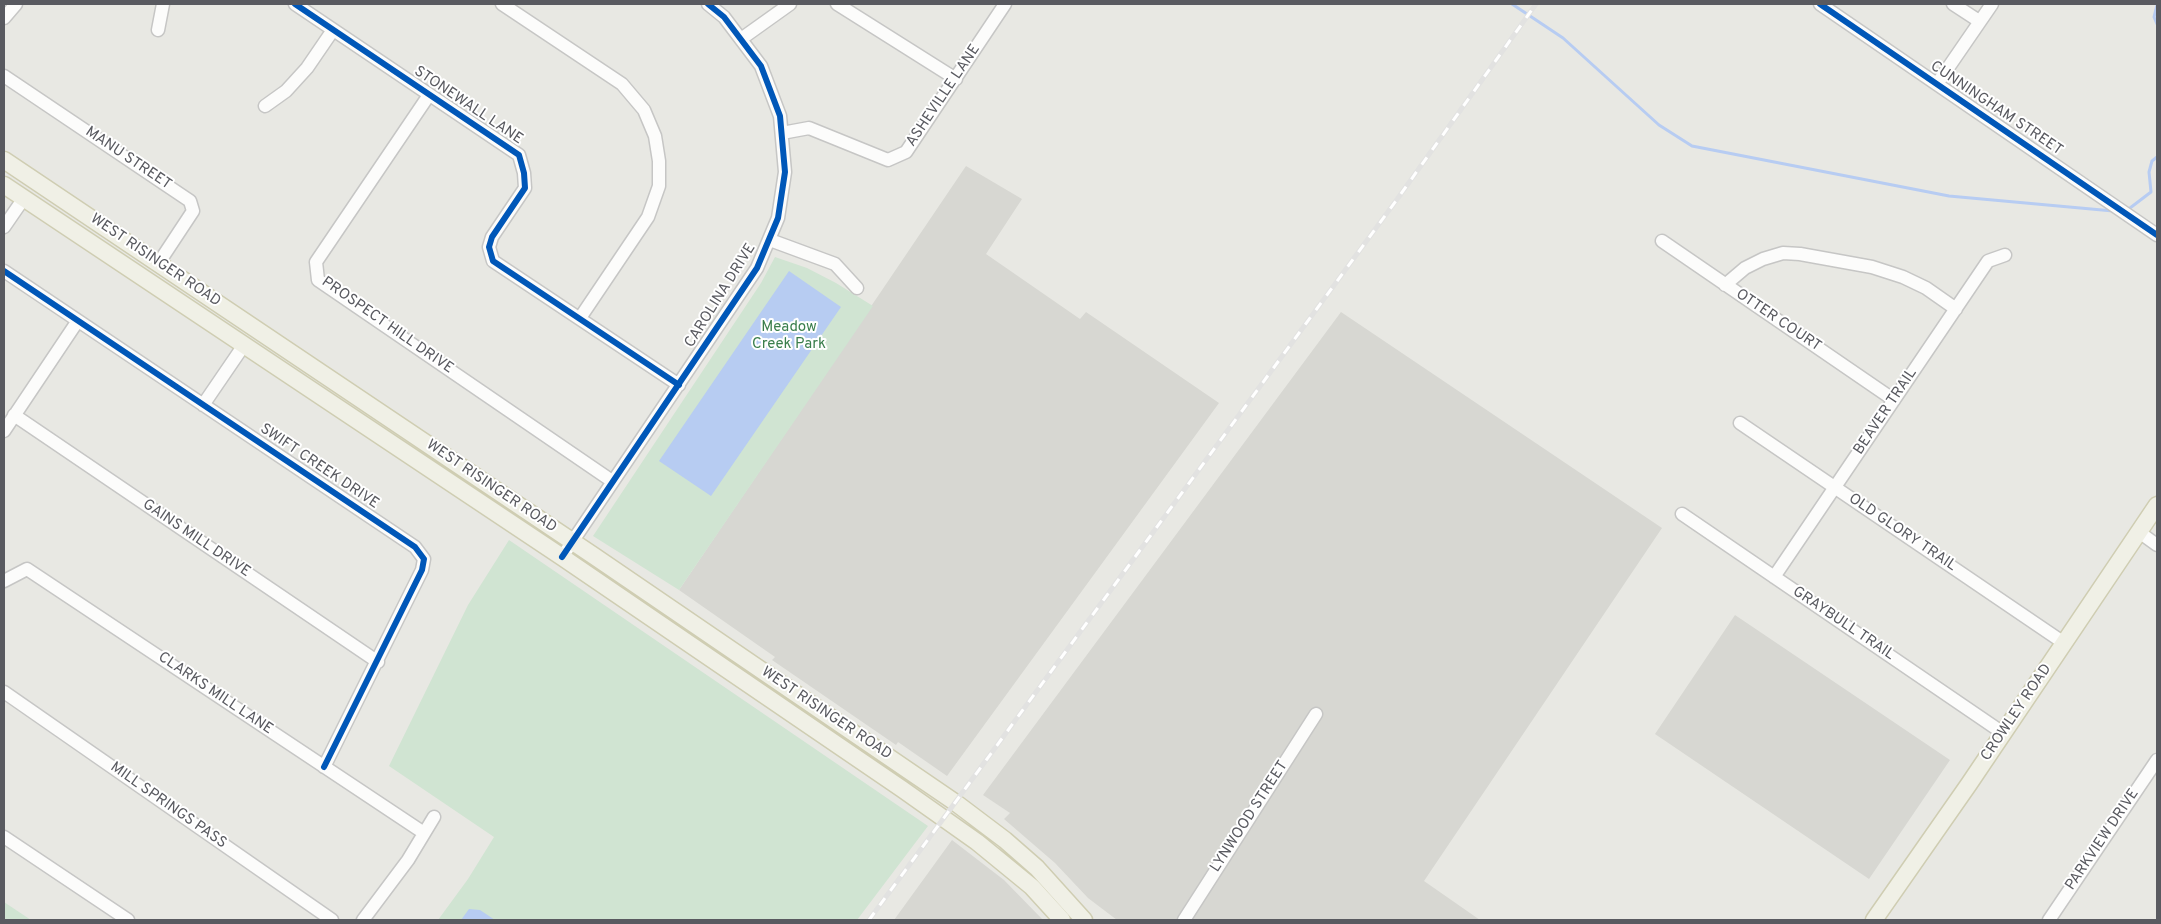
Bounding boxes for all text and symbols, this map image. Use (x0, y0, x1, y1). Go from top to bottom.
street label: ASHEVILLE LANE (903, 41, 985, 151)
street label: CUNNINGHAM STREET (1926, 58, 2066, 160)
street label: STONEWALL LANE (410, 63, 526, 149)
street label: MANU STREET (81, 124, 175, 194)
street label: WEST RISINGER ROAD (86, 211, 224, 311)
street label: CAROLINA DRIVE (682, 241, 760, 351)
street label: PROSPECT HILL DRIVE (318, 274, 456, 378)
street label: OTTER COURT (1732, 286, 1824, 356)
park label: Meadow Creek Park (752, 319, 826, 354)
street label: BEAVER TRAIL (1850, 365, 1922, 459)
street label: SWIFT CREEK DRIVE (256, 420, 382, 514)
street label: WEST RISINGER ROAD (422, 437, 560, 537)
street label: OLD GLORY TRAIL (1845, 490, 1959, 576)
street label: GAINS MILL DRIVE (139, 496, 253, 582)
street label: GRAYBULL TRAIL (1789, 583, 1897, 665)
street label: CLARKS MILL LANE (154, 649, 276, 739)
street label: CROWLEY ROAD (1978, 661, 2056, 765)
street label: WEST RISINGER ROAD (757, 664, 895, 764)
street label: LYNWOOD STREET (1207, 758, 1293, 876)
street label: MILL SPRINGS PASS (106, 759, 230, 853)
street label: PARKVIEW DRIVE (2062, 786, 2144, 894)

